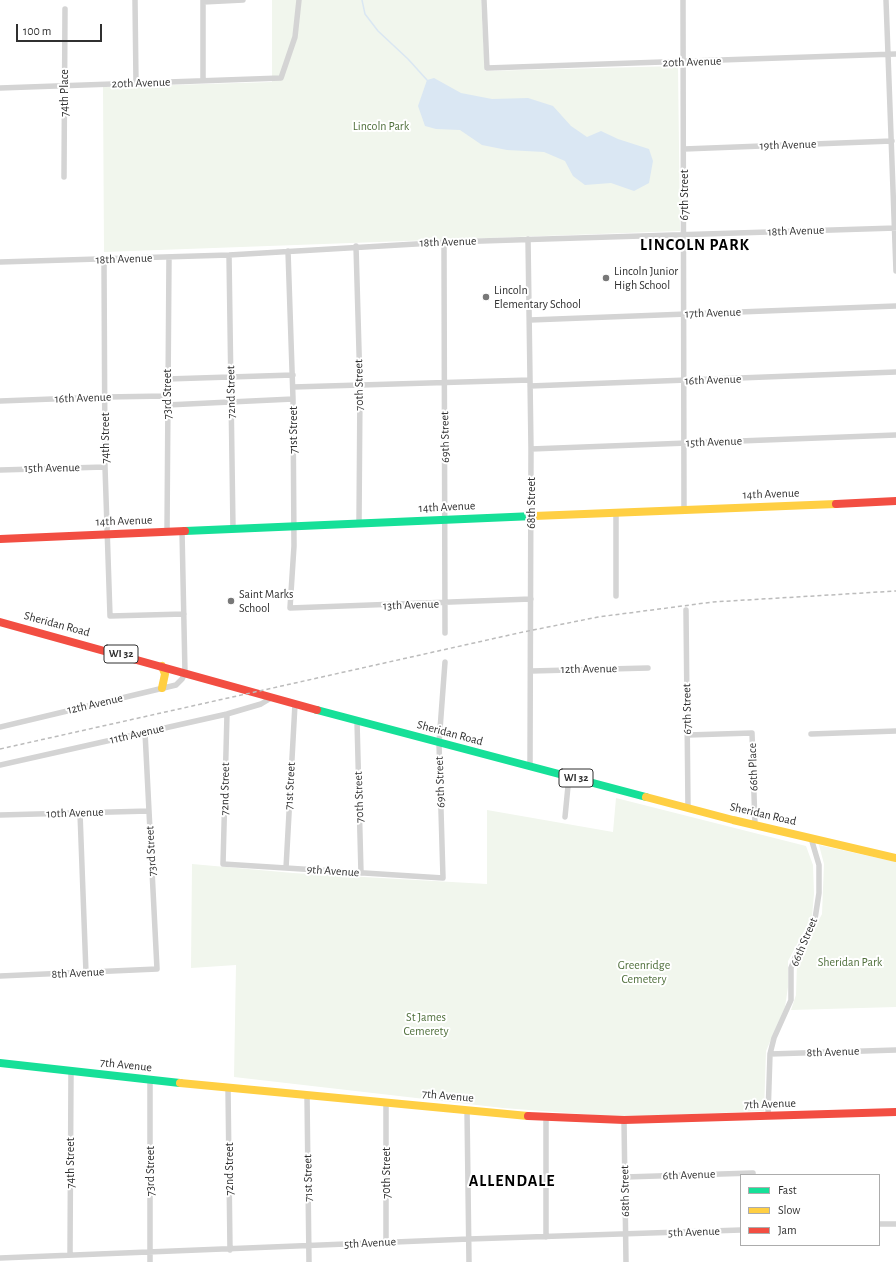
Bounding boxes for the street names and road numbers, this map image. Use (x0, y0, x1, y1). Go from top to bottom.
street label: 20th Avenue (662, 54, 722, 70)
street label: 74th Place (57, 69, 71, 117)
street label: 20th Avenue (111, 75, 171, 91)
street label: 19th Avenue (759, 137, 817, 153)
street label: 67th Street (677, 170, 691, 220)
street label: 18th Avenue (767, 223, 825, 239)
street label: 18th Avenue (419, 234, 477, 250)
street label: 18th Avenue (95, 251, 153, 267)
street label: 17th Avenue (685, 305, 741, 321)
street label: 70th Street (351, 359, 367, 411)
street label: 72nd Street (223, 365, 239, 419)
street label: 73rd Street (160, 369, 174, 419)
street label: 16th Avenue (684, 372, 742, 388)
street label: 16th Avenue (54, 390, 112, 406)
street label: 71st Street (286, 406, 300, 454)
street label: 69th Street (437, 411, 453, 463)
street label: 74th Street (98, 412, 112, 464)
street label: 15th Avenue (686, 434, 742, 450)
street label: 15th Avenue (24, 460, 80, 476)
street label: 68th Street (524, 477, 538, 529)
street label: 14th Avenue (742, 486, 800, 502)
street label: 14th Avenue (418, 498, 476, 516)
street label: 14th Avenue (95, 513, 153, 529)
street label: 13th Avenue (383, 597, 439, 613)
street label: Sheridan Road (22, 608, 92, 640)
road number: WI 32 (104, 645, 138, 663)
street label: 12th Avenue (561, 661, 617, 677)
street label: 67th Street (679, 683, 695, 735)
street label: 12th Avenue (66, 691, 124, 717)
street label: Sheridan Road (415, 717, 485, 749)
street label: 11th Avenue (108, 721, 166, 747)
street label: 66th Place (745, 743, 761, 791)
street label: 69th Street (432, 756, 448, 808)
street label: 72nd Street (217, 762, 233, 816)
street label: 71st Street (282, 762, 298, 810)
road number: WI 32 (559, 769, 593, 787)
street label: 70th Street (351, 771, 367, 823)
street label: Sheridan Road (728, 799, 798, 829)
street label: 10th Avenue (46, 805, 104, 821)
street label: 73rd Street (142, 826, 160, 876)
street label: 9th Avenue (306, 862, 360, 880)
street label: 66th Street (787, 915, 821, 969)
street label: 8th Avenue (51, 964, 105, 982)
street label: 8th Avenue (806, 1044, 860, 1060)
street label: 7th Avenue (99, 1055, 153, 1075)
street label: 7th Avenue (421, 1087, 475, 1105)
street label: 7th Avenue (744, 1096, 796, 1112)
street label: 74th Street (63, 1137, 77, 1189)
street label: 72nd Street (222, 1142, 236, 1196)
street label: 73rd Street (143, 1146, 157, 1196)
street label: 70th Street (379, 1147, 393, 1199)
street label: 71st Street (300, 1154, 316, 1202)
street label: 68th Street (617, 1165, 633, 1217)
street label: 6th Avenue (662, 1167, 716, 1183)
street label: 5th Avenue (668, 1224, 720, 1240)
street label: 5th Avenue (344, 1234, 396, 1252)

